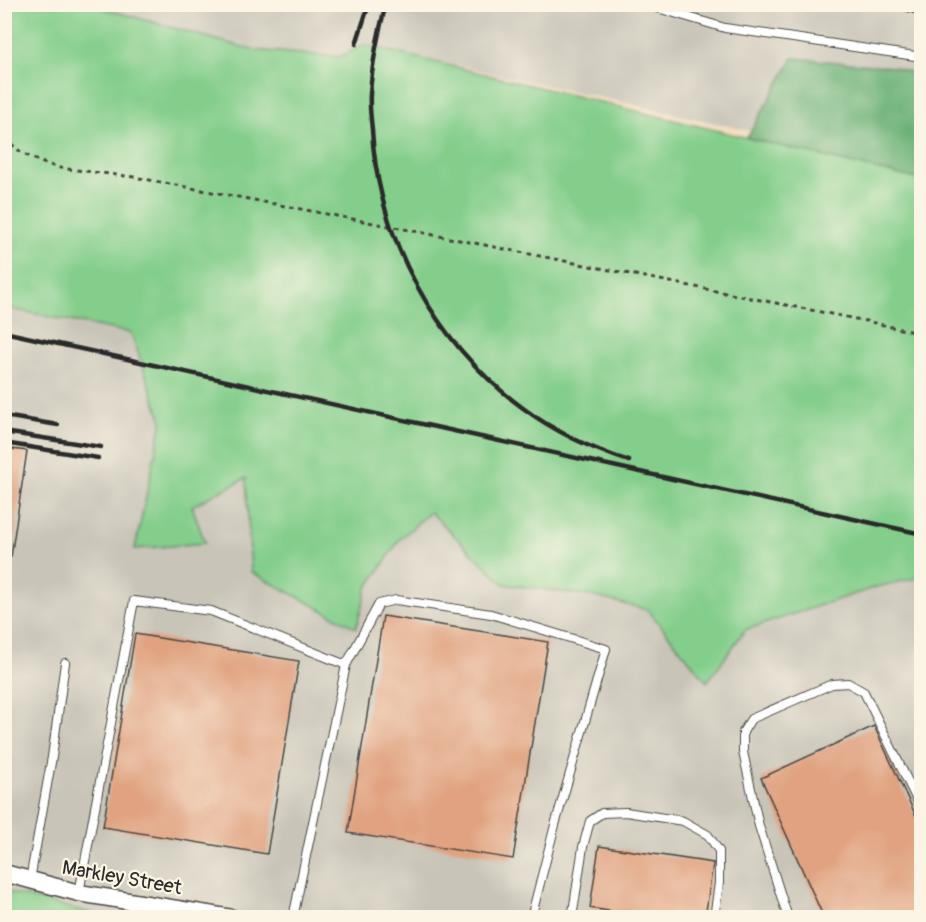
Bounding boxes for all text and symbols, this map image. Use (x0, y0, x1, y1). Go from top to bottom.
street label: Markley Street (60, 855, 185, 900)

